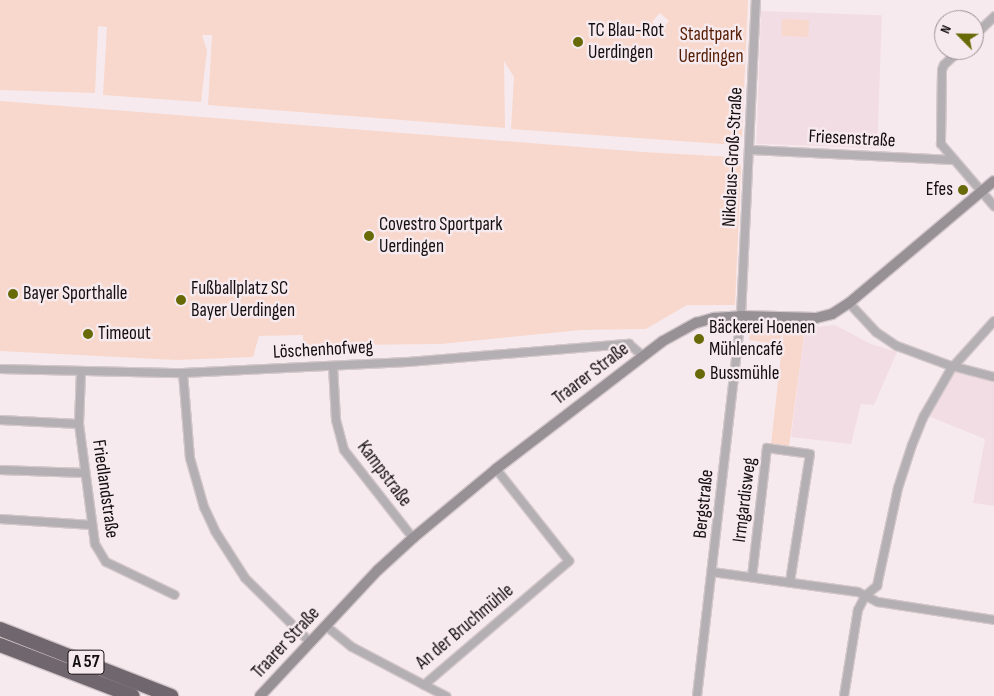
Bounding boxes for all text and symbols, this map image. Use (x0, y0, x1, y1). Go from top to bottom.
north arrow (934, 10, 984, 60)
place label: TC Blau-Rot Uerdingen (588, 20, 664, 64)
text: N (936, 23, 955, 36)
park label: Stadtpark Uerdingen (678, 24, 744, 68)
marker: TC Blau-Rot Uerdingen (572, 36, 584, 48)
street label: Nikolaus-Groß-Straße (718, 86, 748, 228)
street label: Friesenstraße (808, 125, 896, 153)
place label: Efes (926, 179, 953, 201)
marker: Efes (957, 184, 969, 196)
place label: Covestro Sportpark Uerdingen (379, 214, 503, 258)
marker: Covestro Sportpark Uerdingen (363, 230, 375, 242)
place label: Fußballplatz SC Bayer Uerdingen (191, 278, 295, 322)
place label: Bayer Sporthalle (23, 283, 127, 305)
marker: Bayer Sporthalle (7, 288, 19, 300)
marker: Fußballplatz SC Bayer Uerdingen (175, 294, 187, 306)
place label: Bäckerei Hoenen Mühlencafé (709, 317, 815, 361)
place label: Timeout (98, 323, 151, 345)
marker: Timeout (82, 328, 94, 340)
marker: Bäckerei Hoenen Mühlencafé (693, 333, 705, 345)
street label: Löschenhofweg (272, 336, 374, 364)
street label: Traarer Straße (548, 338, 634, 410)
place label: Bussmühle (710, 363, 779, 385)
marker: Bussmühle (694, 368, 706, 380)
street label: Kampstraße (352, 437, 416, 511)
street label: Friedlandstraße (87, 438, 123, 540)
street label: Irmgardisweg (728, 456, 762, 544)
street label: Bergstraße (689, 468, 719, 540)
street label: An der Bruchmühle (411, 579, 519, 675)
street label: Traarer Straße (247, 603, 325, 683)
road number: A 57 (67, 646, 105, 678)

